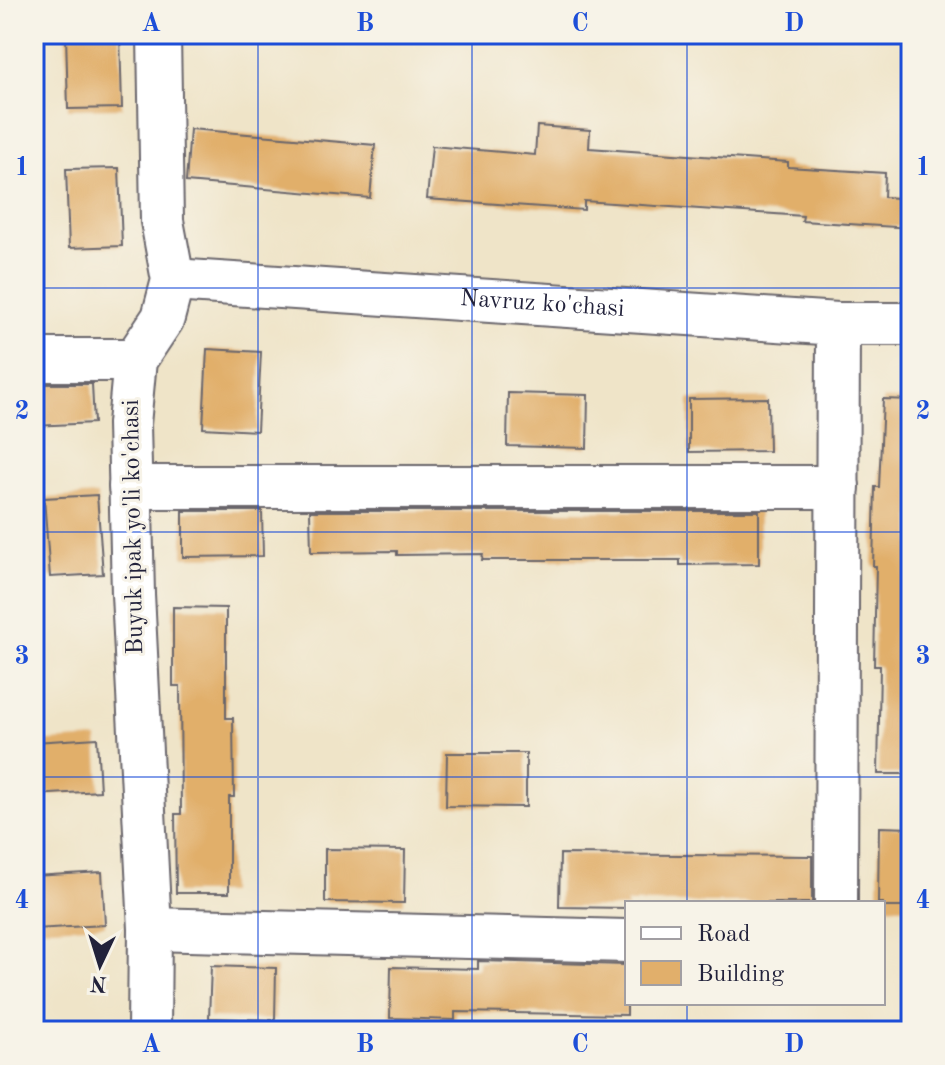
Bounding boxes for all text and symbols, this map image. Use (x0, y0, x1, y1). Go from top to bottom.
text: A (141, 11, 161, 37)
text: B (356, 11, 374, 37)
text: C (571, 11, 589, 37)
text: D (784, 11, 804, 37)
text: 1 (14, 155, 30, 181)
text: 1 (915, 155, 931, 181)
street label: Navruz ko'chasi (459, 287, 625, 322)
text: 2 (14, 399, 30, 425)
street label: Buyuk ipak yo'li ko'chasi (120, 399, 148, 655)
text: 2 (915, 399, 931, 425)
text: 3 (14, 644, 30, 670)
text: 3 (915, 644, 931, 670)
text: 4 (14, 888, 30, 914)
text: 4 (915, 888, 931, 914)
legend (625, 901, 885, 1005)
text: Road (697, 923, 750, 947)
north arrow (60, 925, 140, 1005)
text: Building (697, 963, 784, 987)
text: N (89, 971, 108, 995)
text: A (141, 1032, 161, 1058)
text: B (356, 1032, 374, 1058)
text: C (571, 1032, 589, 1058)
text: D (784, 1032, 804, 1058)

